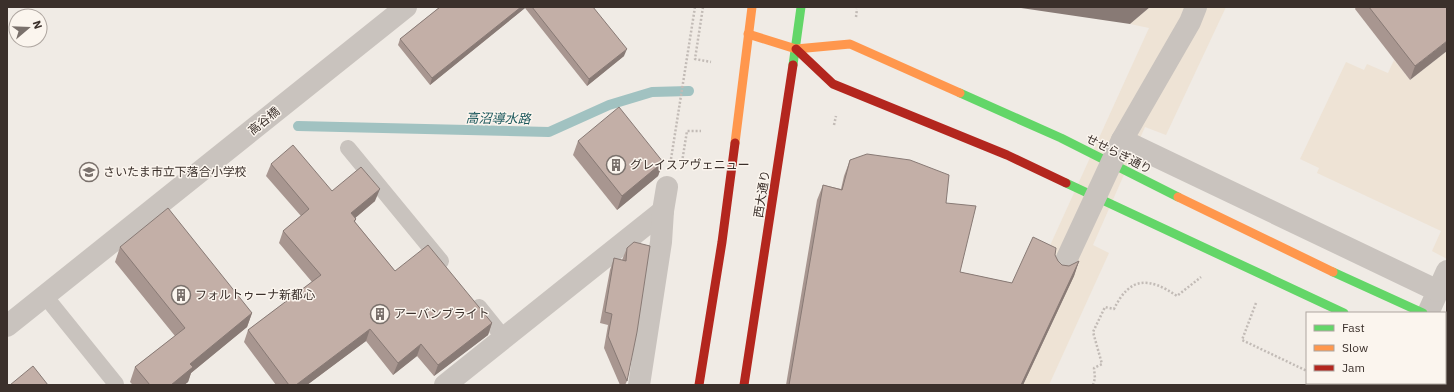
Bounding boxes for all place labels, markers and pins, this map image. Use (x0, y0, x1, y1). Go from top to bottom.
building icon: グレイスアヴェニュー (605, 154, 627, 176)
place label: グレイスアヴェニュー (630, 157, 750, 172)
school or university icon: さいたま市立下落合小学校 (78, 161, 100, 183)
place label: さいたま市立下落合小学校 (103, 164, 247, 179)
building icon: フォルトゥーナ新都心 (170, 284, 192, 306)
place label: フォルトゥーナ新都心 (195, 287, 315, 302)
building icon: アーバンブライト (369, 303, 391, 325)
place label: アーバンブライト (394, 306, 489, 321)

